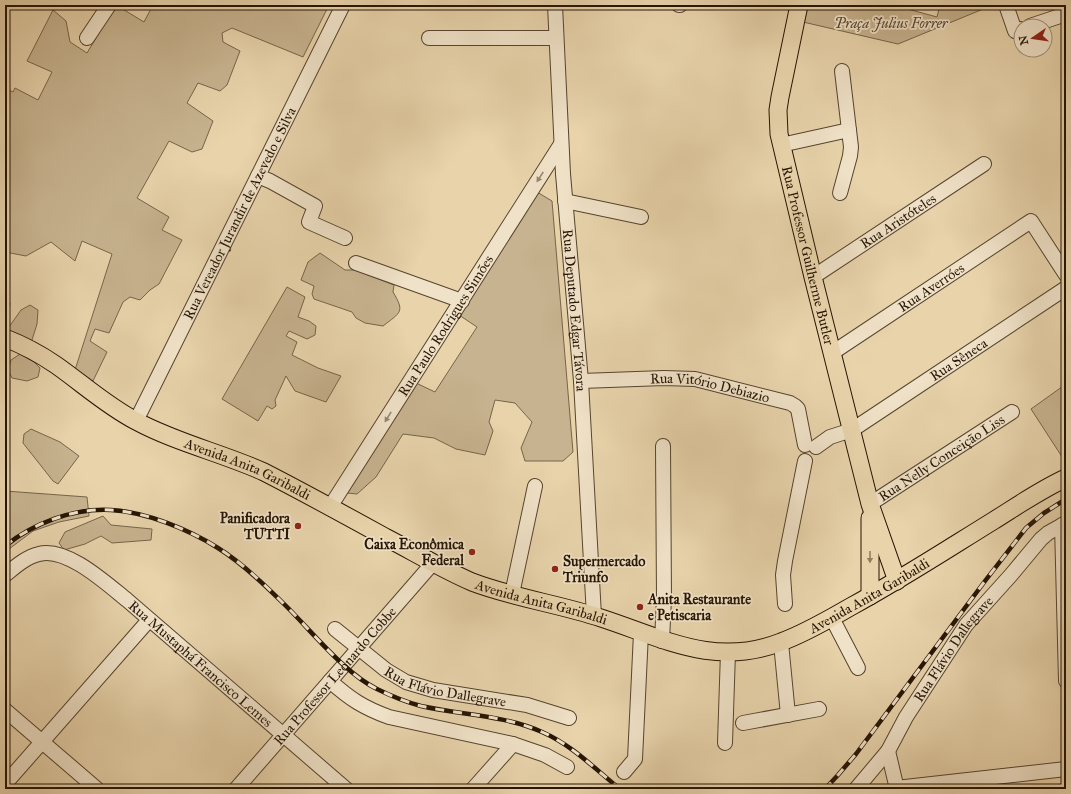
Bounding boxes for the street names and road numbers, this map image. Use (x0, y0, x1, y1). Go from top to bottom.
street label: Rua Vereador Jurandir de Azevedo e Silva (179, 104, 299, 322)
street label: Rua Professor Guilherme Butler (778, 164, 838, 347)
street label: Rua Aristóteles (857, 190, 939, 252)
street label: Rua Deputado Edgar Távora (559, 228, 590, 392)
street label: Rua Paulo Rodrigues Simões (394, 252, 497, 399)
street label: Rua Averróes (895, 259, 968, 315)
street label: Rua Sêneca (927, 334, 990, 385)
street label: Rua Vitório Debiazio (650, 369, 772, 406)
street label: Rua Nelly Conceição Liss (875, 411, 1008, 505)
street label: Avenida Anita Garibaldi (181, 434, 314, 504)
street label: Avenida Anita Garibaldi (805, 554, 933, 637)
street label: Avenida Anita Garibaldi (472, 575, 610, 628)
street label: Rua Flávio Dallegrave (910, 592, 997, 705)
street label: Rua Mustaphá Francisco Lemes (125, 597, 276, 730)
street label: Rua Professor Leonardo Cobbe (270, 603, 400, 749)
street label: Rua Flávio Dallegrave (381, 662, 508, 710)

